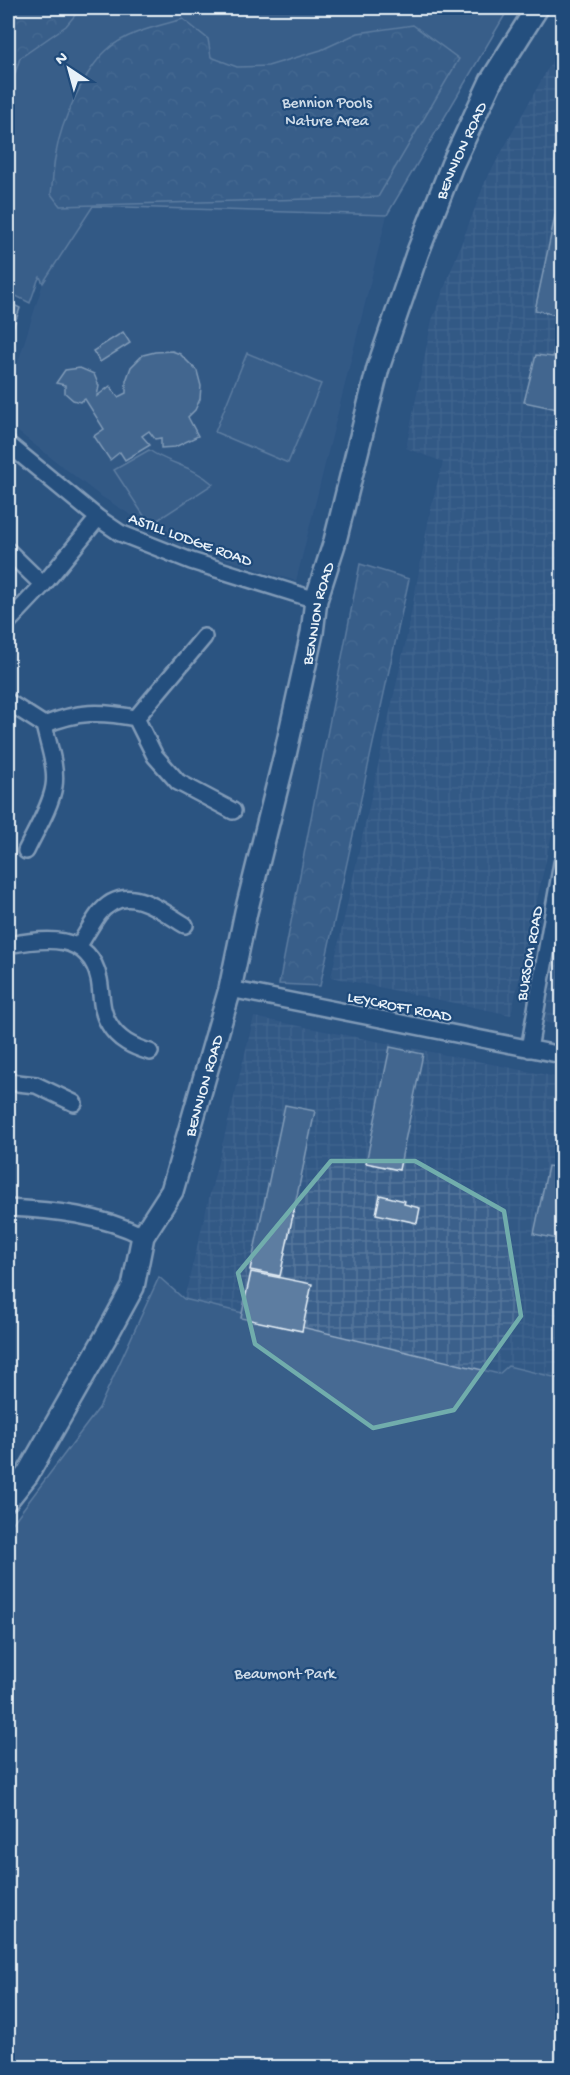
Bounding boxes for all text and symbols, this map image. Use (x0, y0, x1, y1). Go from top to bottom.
north arrow (39, 39, 99, 99)
text: N (52, 49, 72, 70)
park label: Bennion Pools Nature Area (281, 95, 373, 132)
street label: BENNION ROAD (433, 99, 493, 204)
street label: ASTILL LODGE ROAD (125, 510, 255, 573)
street label: BENNION ROAD (299, 560, 341, 668)
street label: BURSOM ROAD (514, 904, 549, 1003)
street label: LEYCROFT ROAD (346, 989, 454, 1028)
street label: BENNION ROAD (182, 1033, 229, 1140)
park label: Beaumont Park (234, 1666, 337, 1685)

